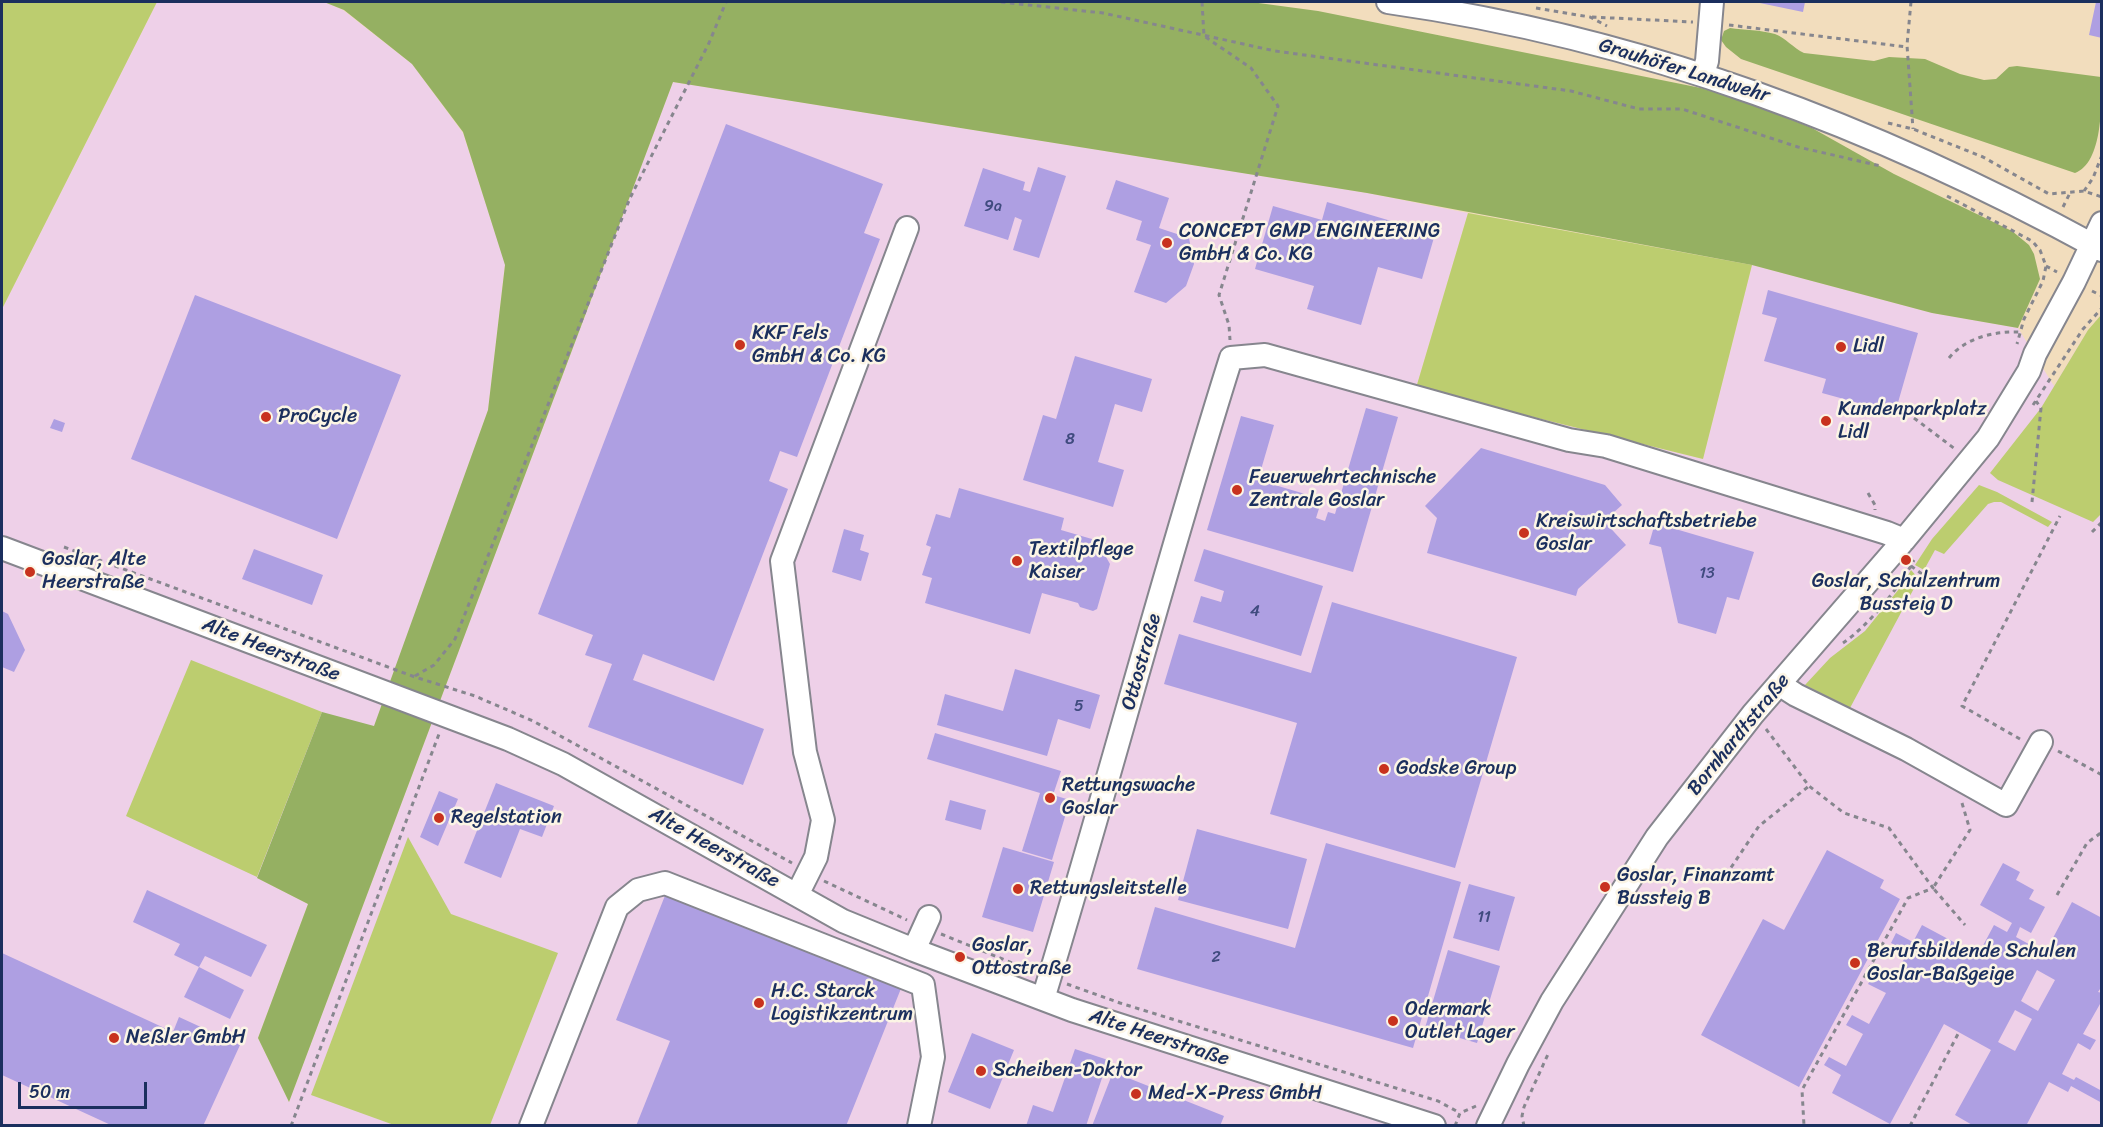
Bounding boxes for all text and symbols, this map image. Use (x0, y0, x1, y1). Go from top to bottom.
street label: Grauhöfer Landwehr (1596, 34, 1772, 108)
house number: 9a (984, 197, 1002, 217)
place label: CONCEPT GMP ENGINEERING GmbH & Co. KG (1179, 220, 1440, 267)
marker: CONCEPT GMP ENGINEERING GmbH & Co. KG (1160, 236, 1174, 250)
place label: KKF Fels GmbH & Co. KG (752, 322, 886, 369)
place label: Lidl (1853, 335, 1884, 359)
marker: KKF Fels GmbH & Co. KG (733, 338, 747, 352)
marker: Lidl (1834, 340, 1848, 354)
place label: Kundenparkplatz Lidl (1838, 398, 1987, 445)
place label: ProCycle (278, 405, 357, 429)
marker: ProCycle (259, 410, 273, 424)
marker: Kundenparkplatz Lidl (1819, 414, 1833, 428)
house number: 8 (1065, 430, 1075, 450)
place label: Feuerwehrtechnische Zentrale Goslar (1249, 466, 1436, 513)
marker: Feuerwehrtechnische Zentrale Goslar (1230, 483, 1244, 497)
place label: Kreiswirtschaftsbetriebe Goslar (1536, 510, 1757, 557)
marker: Kreiswirtschaftsbetriebe Goslar (1517, 526, 1531, 540)
place label: Textilpflege Kaiser (1029, 538, 1134, 585)
place label: Goslar, Alte Heerstraße (42, 548, 146, 595)
marker: Goslar, Schulzentrum Bussteig D (1899, 553, 1913, 567)
marker: Textilpflege Kaiser (1010, 554, 1024, 568)
house number: 13 (1699, 564, 1715, 584)
marker: Goslar, Alte Heerstraße (23, 565, 37, 579)
place label: Goslar, Schulzentrum Bussteig D (1812, 570, 2000, 617)
house number: 4 (1250, 602, 1260, 622)
street label: Ottostraße (1117, 611, 1167, 713)
street label: Alte Heerstraße (199, 613, 343, 687)
street label: Bornhardtstraße (1683, 669, 1795, 801)
house number: 5 (1074, 697, 1084, 717)
place label: Godske Group (1396, 757, 1517, 781)
marker: Godske Group (1377, 762, 1391, 776)
place label: Rettungswache Goslar (1062, 774, 1195, 821)
marker: Rettungswache Goslar (1043, 791, 1057, 805)
street label: Alte Heerstraße (645, 802, 783, 894)
place label: Regelstation (451, 806, 562, 830)
marker: Regelstation (432, 811, 446, 825)
place label: Goslar, Finanzamt Bussteig B (1617, 864, 1775, 911)
place label: Rettungsleitstelle (1030, 877, 1187, 901)
marker: Goslar, Finanzamt Bussteig B (1598, 880, 1612, 894)
marker: Rettungsleitstelle (1011, 882, 1025, 896)
house number: 11 (1477, 908, 1491, 928)
place label: Goslar, Ottostraße (972, 934, 1071, 981)
place label: Berufsbildende Schulen Goslar-Baßgeige (1867, 940, 2076, 987)
house number: 2 (1211, 948, 1221, 968)
marker: Goslar, Ottostraße (953, 950, 967, 964)
marker: Berufsbildende Schulen Goslar-Baßgeige (1848, 956, 1862, 970)
place label: H.C. Starck Logistikzentrum (771, 980, 913, 1027)
marker: H.C. Starck Logistikzentrum (752, 996, 766, 1010)
place label: Odermark Outlet Lager (1405, 998, 1515, 1045)
street label: Alte Heerstraße (1086, 1004, 1232, 1072)
marker: Odermark Outlet Lager (1386, 1014, 1400, 1028)
place label: Neßler GmbH (126, 1026, 246, 1050)
marker: Neßler GmbH (107, 1031, 121, 1045)
place label: Scheiben-Doktor (993, 1059, 1141, 1083)
marker: Scheiben-Doktor (974, 1064, 988, 1078)
scale bar (21, 1070, 150, 1108)
text: 50 m (29, 1076, 70, 1108)
place label: Med-X-Press GmbH (1148, 1082, 1322, 1106)
marker: Med-X-Press GmbH (1129, 1087, 1143, 1101)

